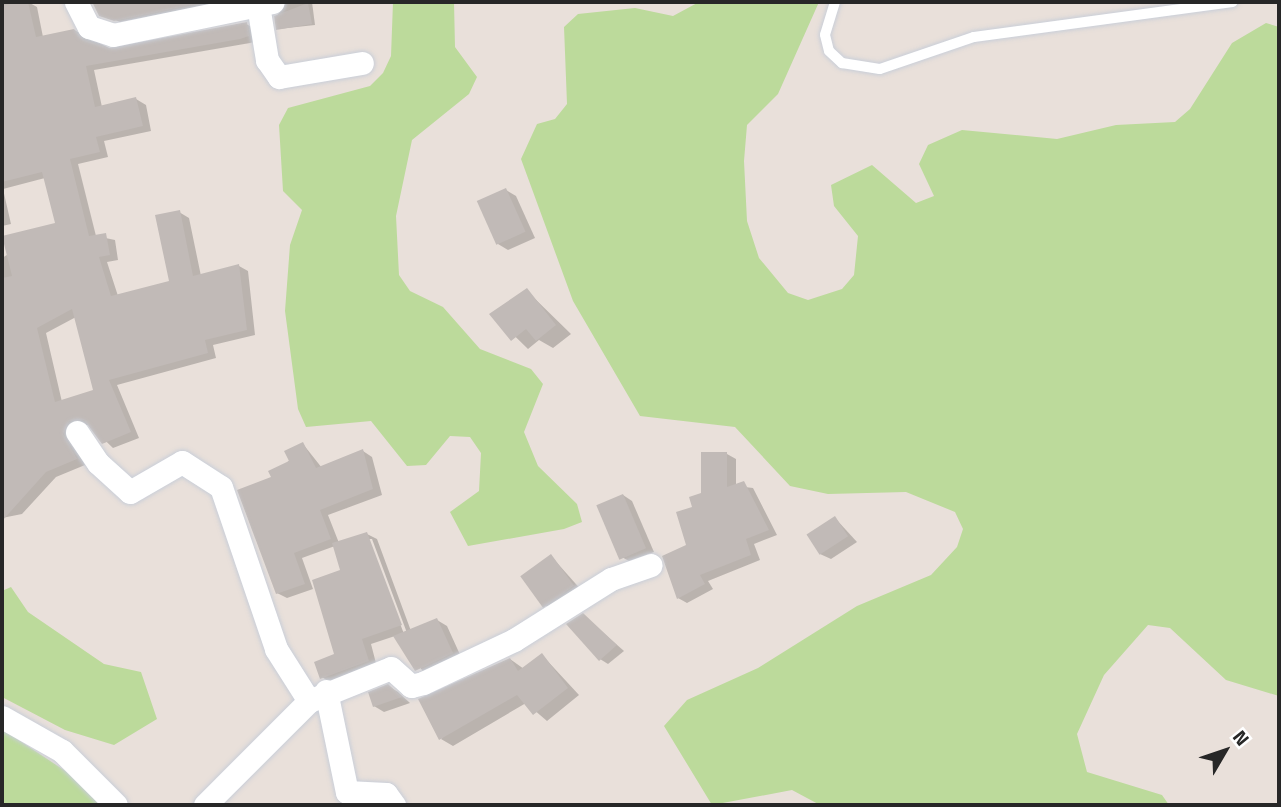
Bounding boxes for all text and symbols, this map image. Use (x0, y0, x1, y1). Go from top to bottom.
north arrow (1190, 716, 1260, 786)
text: N (1226, 723, 1257, 752)

